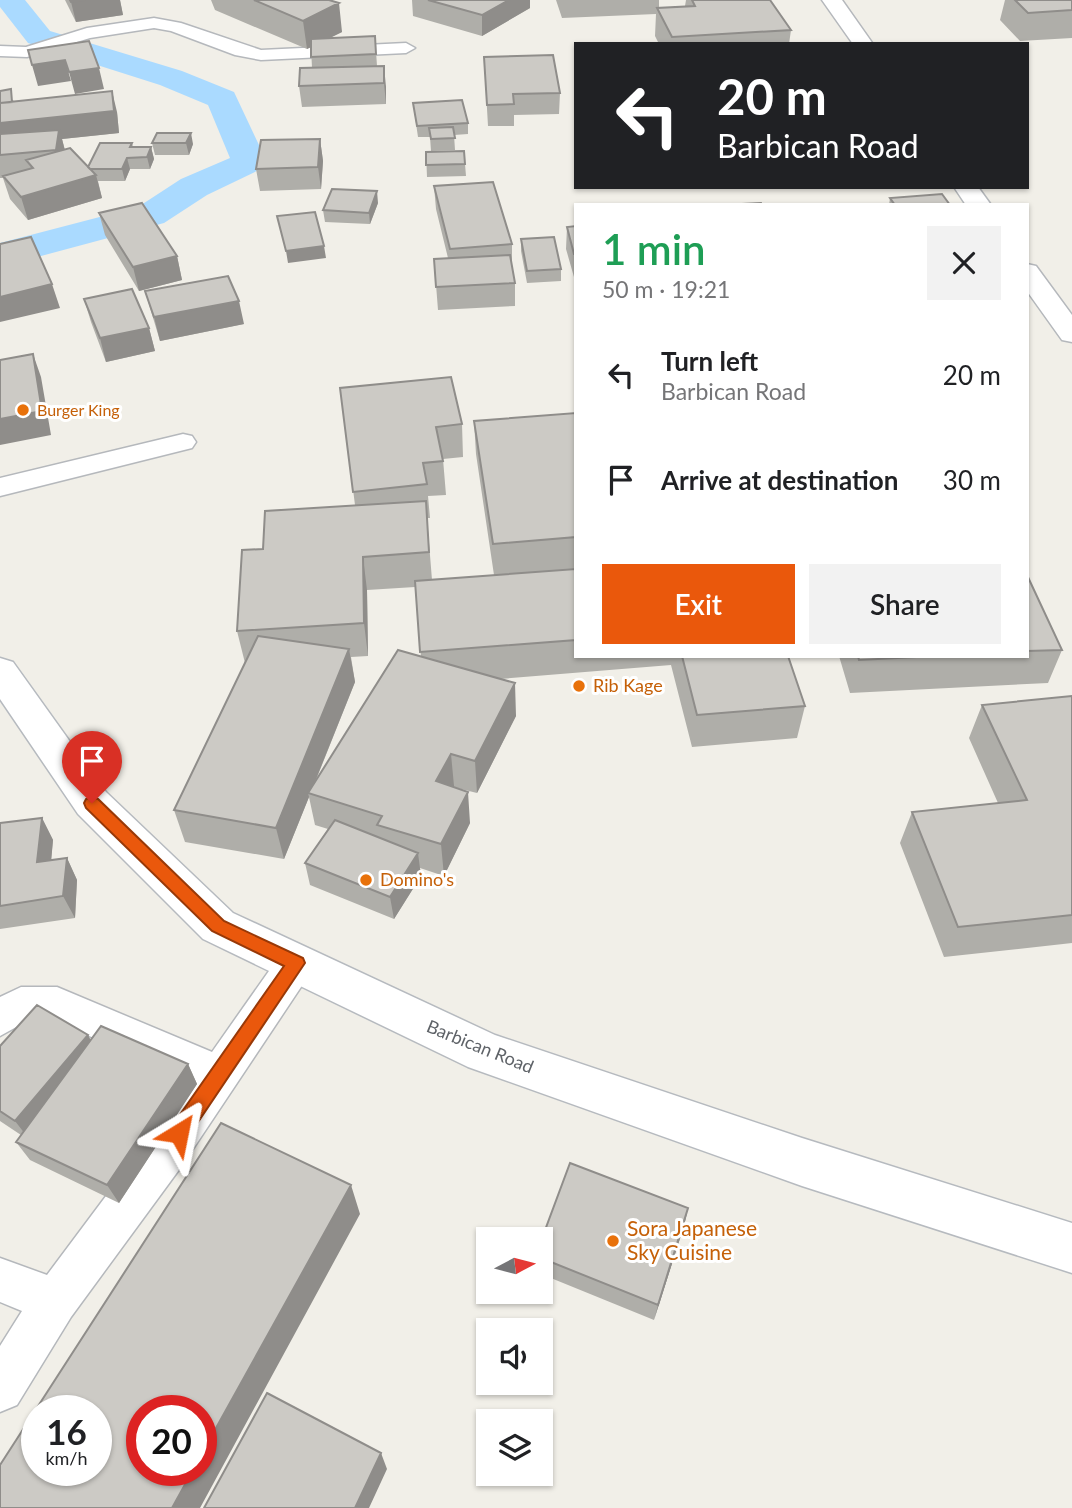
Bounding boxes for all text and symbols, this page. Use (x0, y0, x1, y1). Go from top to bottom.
text: 20 m (717, 67, 827, 125)
icon: left (602, 70, 693, 161)
text: Barbican Road (717, 126, 919, 165)
text: 1 min (602, 224, 706, 274)
button: close (927, 226, 1001, 300)
text: 50 m · 19:21 (602, 275, 730, 303)
text: Turn left (661, 345, 758, 377)
icon: left (602, 356, 640, 394)
text: 20 m (943, 359, 1001, 391)
text: Barbican Road (661, 377, 806, 405)
place label: Burger King (37, 400, 120, 419)
marker: Burger King (15, 402, 31, 418)
icon: arrive (602, 461, 640, 499)
text: Arrive at destination (661, 464, 898, 496)
text: 30 m (943, 464, 1001, 496)
button: Exit (602, 564, 795, 644)
button: Share (809, 564, 1001, 644)
place label: Rib Kage (593, 674, 663, 696)
marker: Rib Kage (571, 678, 587, 694)
pin (62, 731, 122, 803)
icon: arrive (73, 742, 111, 780)
place label: Domino's (380, 868, 454, 890)
marker: Domino's (358, 872, 374, 888)
street label: Barbican Road (424, 1015, 537, 1078)
position arrow (142, 1096, 216, 1170)
place label: Sora Japanese Sky Cuisine (627, 1215, 757, 1264)
north arrow (476, 1227, 553, 1304)
map controls (476, 1227, 553, 1486)
marker: Sora Japanese Sky Cuisine (605, 1233, 621, 1249)
button: sound (476, 1318, 553, 1395)
speed limit sign: 20 (126, 1395, 217, 1486)
button: layers (476, 1409, 553, 1486)
text: 16 (46, 1410, 87, 1452)
text: km/h (45, 1447, 88, 1469)

